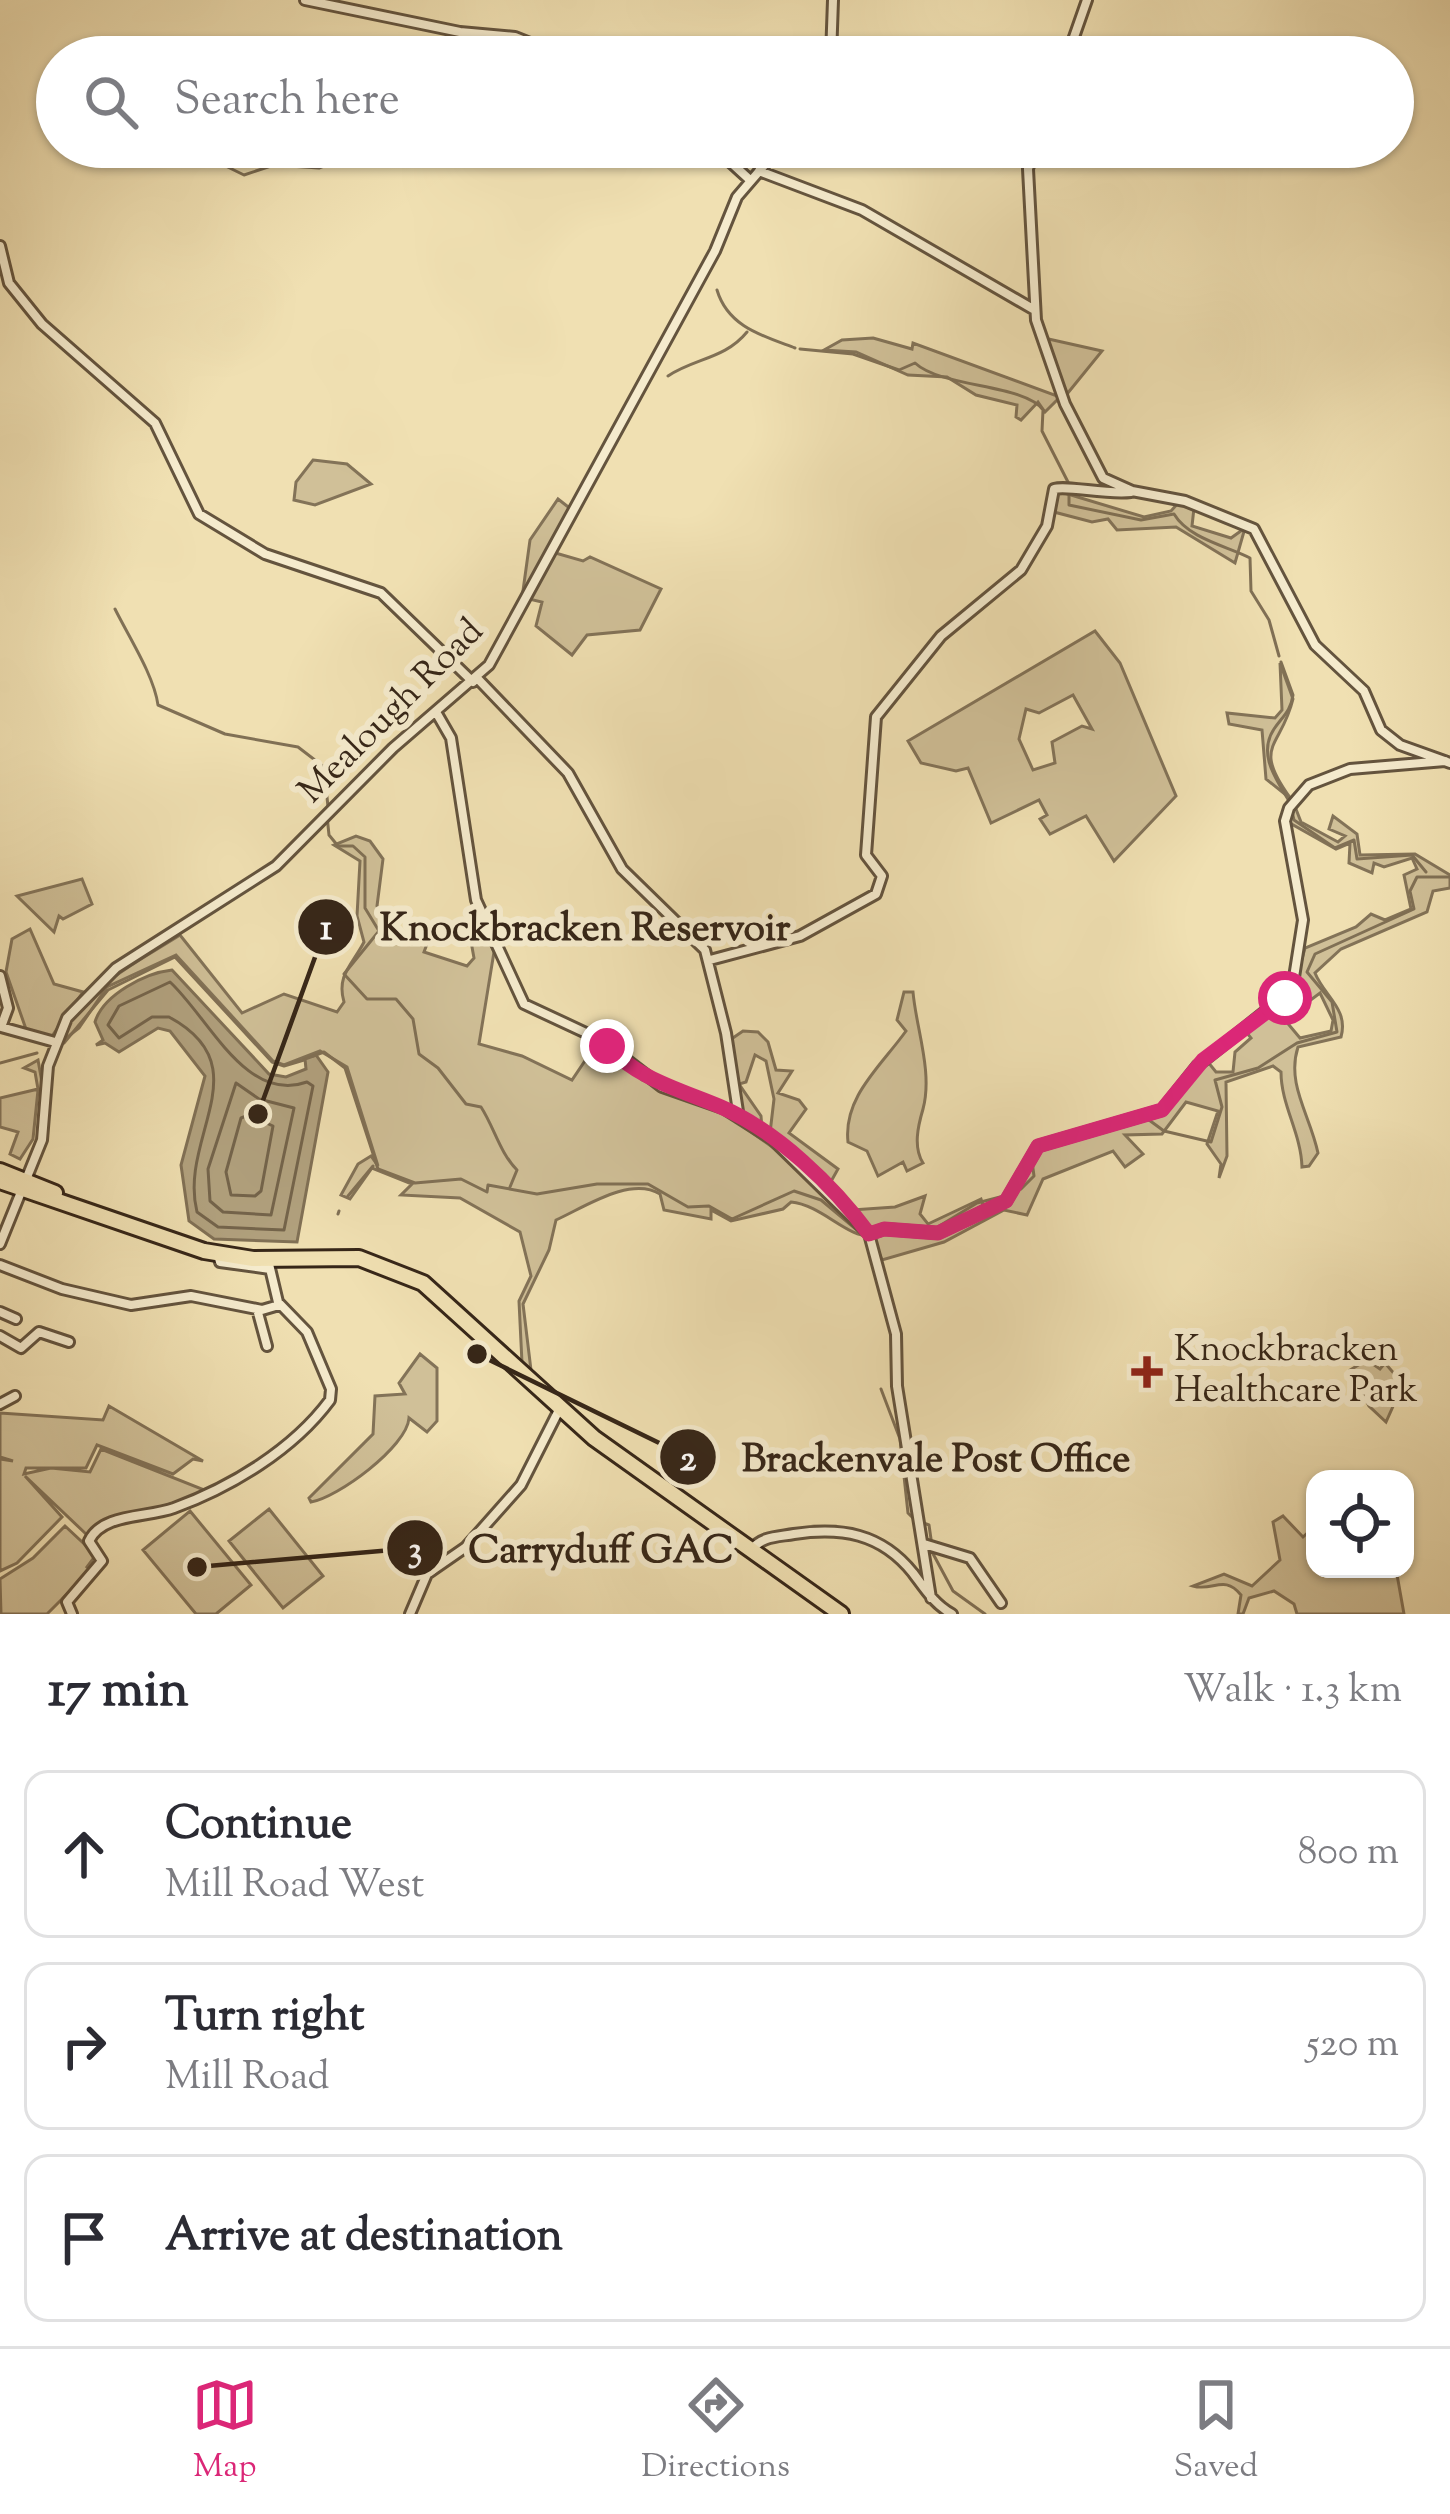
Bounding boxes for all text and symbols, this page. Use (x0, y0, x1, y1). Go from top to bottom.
search box (36, 36, 1414, 168)
icon: search (78, 69, 144, 135)
text: Search here (174, 70, 400, 135)
street label: Mealough Road (288, 608, 496, 816)
callout: Knockbracken Reservoir (296, 889, 815, 964)
text: Knockbracken Reservoir (380, 903, 791, 959)
text: 1 (320, 904, 333, 956)
route start (1258, 971, 1312, 1025)
route end (580, 1019, 634, 1073)
place label: Knockbracken Healthcare Park (1174, 1325, 1418, 1418)
marker: Knockbracken Healthcare Park (1131, 1356, 1163, 1388)
callout: Brackenvale Post Office (658, 1420, 1155, 1495)
text: Brackenvale Post Office (741, 1434, 1131, 1490)
text: 2 (680, 1435, 697, 1487)
map controls (1306, 1470, 1414, 1578)
button: locate (1306, 1470, 1414, 1578)
callout: Carryduff GAC (385, 1510, 758, 1585)
text: Carryduff GAC (468, 1525, 734, 1581)
text: 3 (408, 1526, 422, 1578)
text: 17 min (48, 1656, 189, 1729)
text: Walk · 1.3 km (1183, 1664, 1402, 1720)
text: Continue (165, 1794, 352, 1859)
icon: ahead (51, 1821, 117, 1887)
text: 800 m (1298, 1826, 1399, 1882)
text: Mill Road West (165, 1859, 424, 1915)
text: Turn right (165, 1986, 364, 2051)
icon: right (51, 2013, 117, 2079)
text: 520 m (1306, 2018, 1399, 2074)
text: Mill Road (165, 2051, 330, 2107)
icon: arrive (51, 2205, 117, 2271)
text: Arrive at destination (165, 2206, 563, 2271)
tab: Map (192, 2372, 258, 2492)
tab: Directions (641, 2372, 790, 2492)
tab: Saved (1174, 2372, 1258, 2492)

